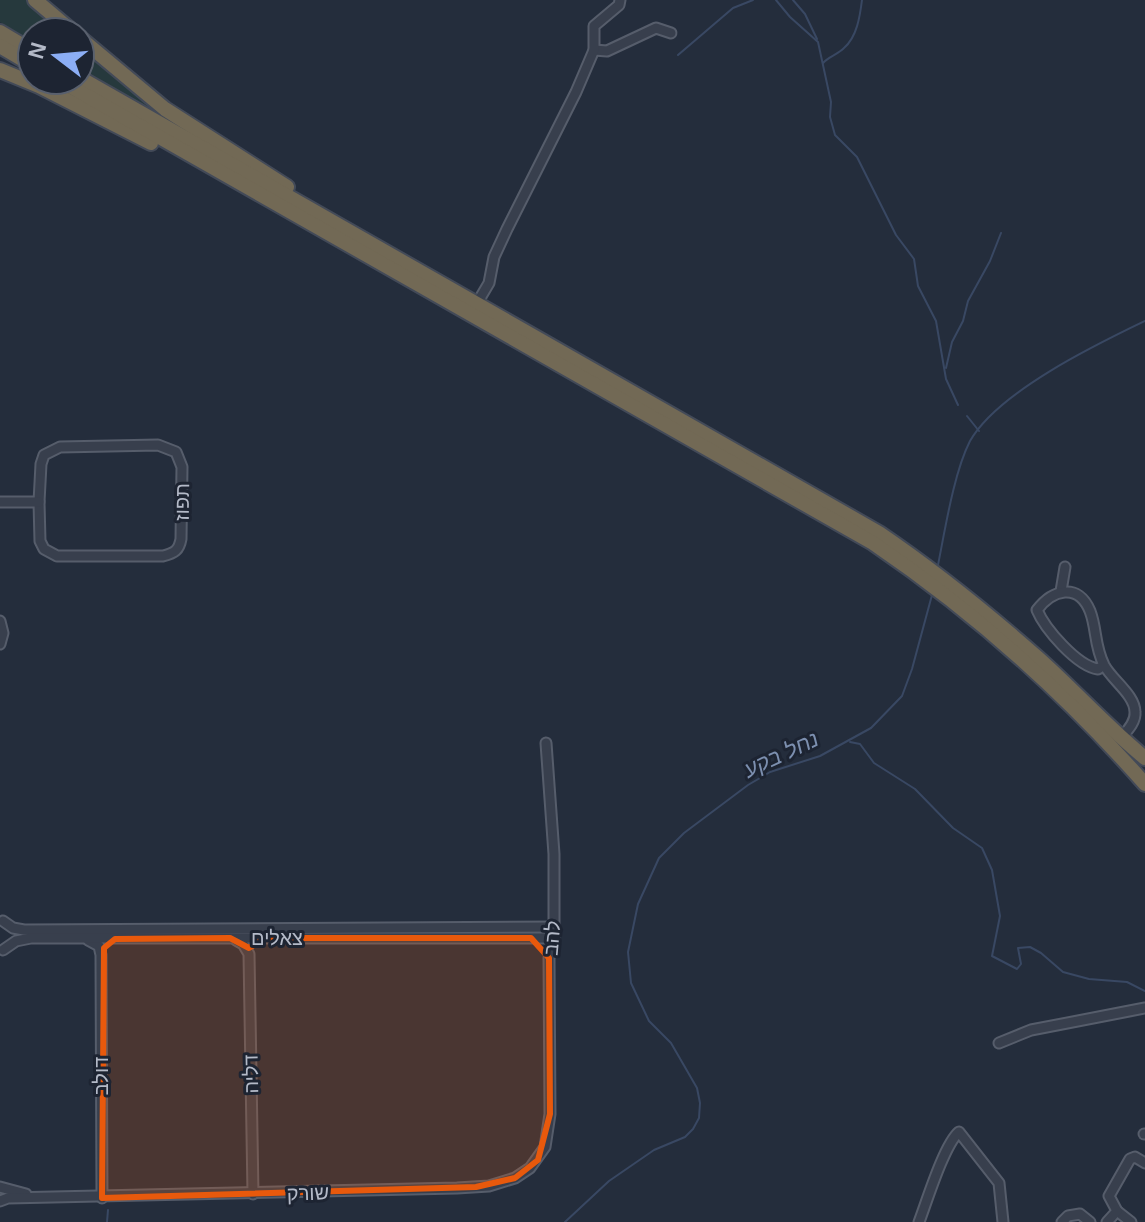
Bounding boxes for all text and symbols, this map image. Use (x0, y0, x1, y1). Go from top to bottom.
north arrow (16, 16, 96, 96)
text: N (23, 40, 51, 62)
street label: תפוז (171, 483, 193, 521)
water label: נחל בקע (739, 726, 822, 783)
street label: להב (540, 920, 564, 956)
street label: צאלים (251, 927, 303, 949)
street label: דליה (240, 1054, 262, 1094)
street label: דולב (90, 1057, 112, 1095)
street label: שורק (286, 1181, 330, 1205)

